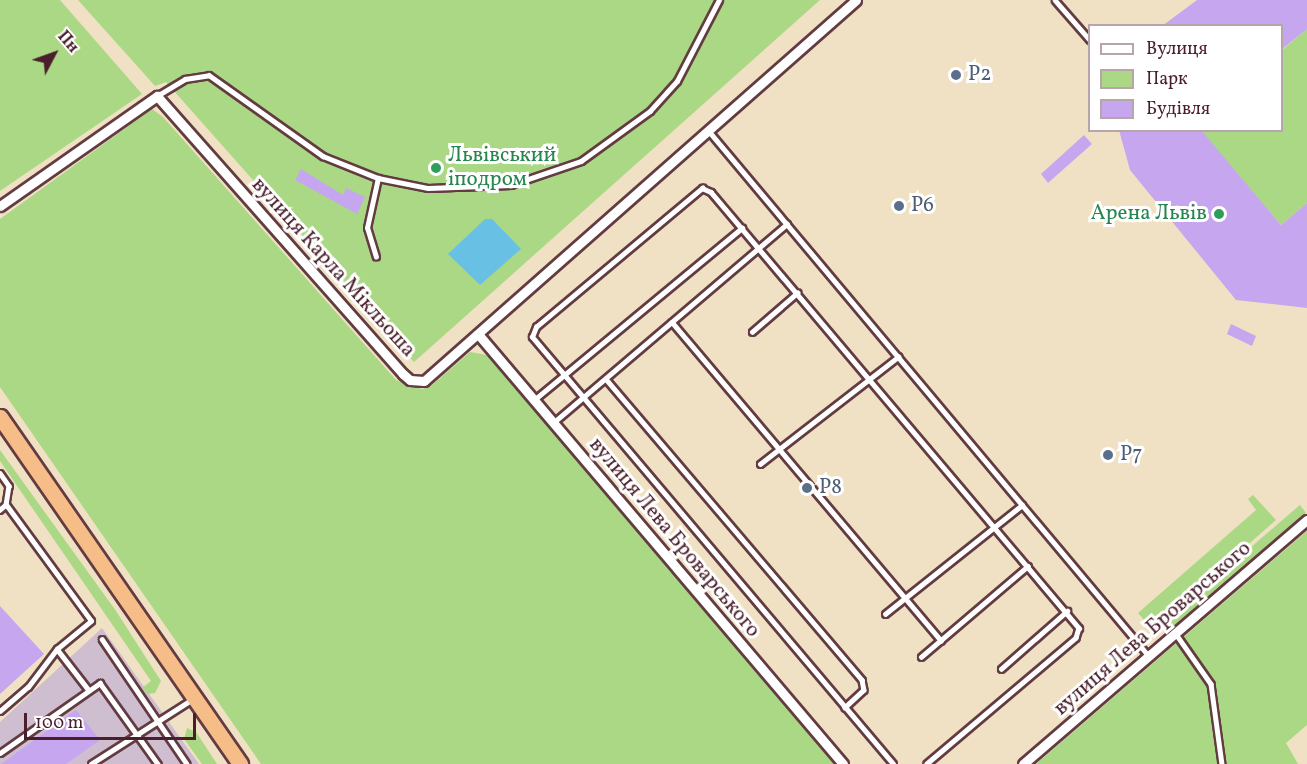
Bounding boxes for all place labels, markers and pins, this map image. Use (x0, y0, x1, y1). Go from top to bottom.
place label: P2 (968, 62, 991, 88)
marker: P2 (949, 68, 963, 82)
place label: Львівський іподром (448, 143, 556, 193)
marker: Львівський іподром (429, 161, 443, 175)
place label: P6 (911, 193, 934, 219)
marker: P6 (892, 199, 906, 213)
place label: Арена Львів (1091, 201, 1207, 227)
marker: Арена Львів (1212, 207, 1226, 221)
place label: P7 (1120, 442, 1142, 468)
marker: P7 (1101, 448, 1115, 462)
place label: P8 (819, 475, 842, 501)
marker: P8 (800, 481, 814, 495)

